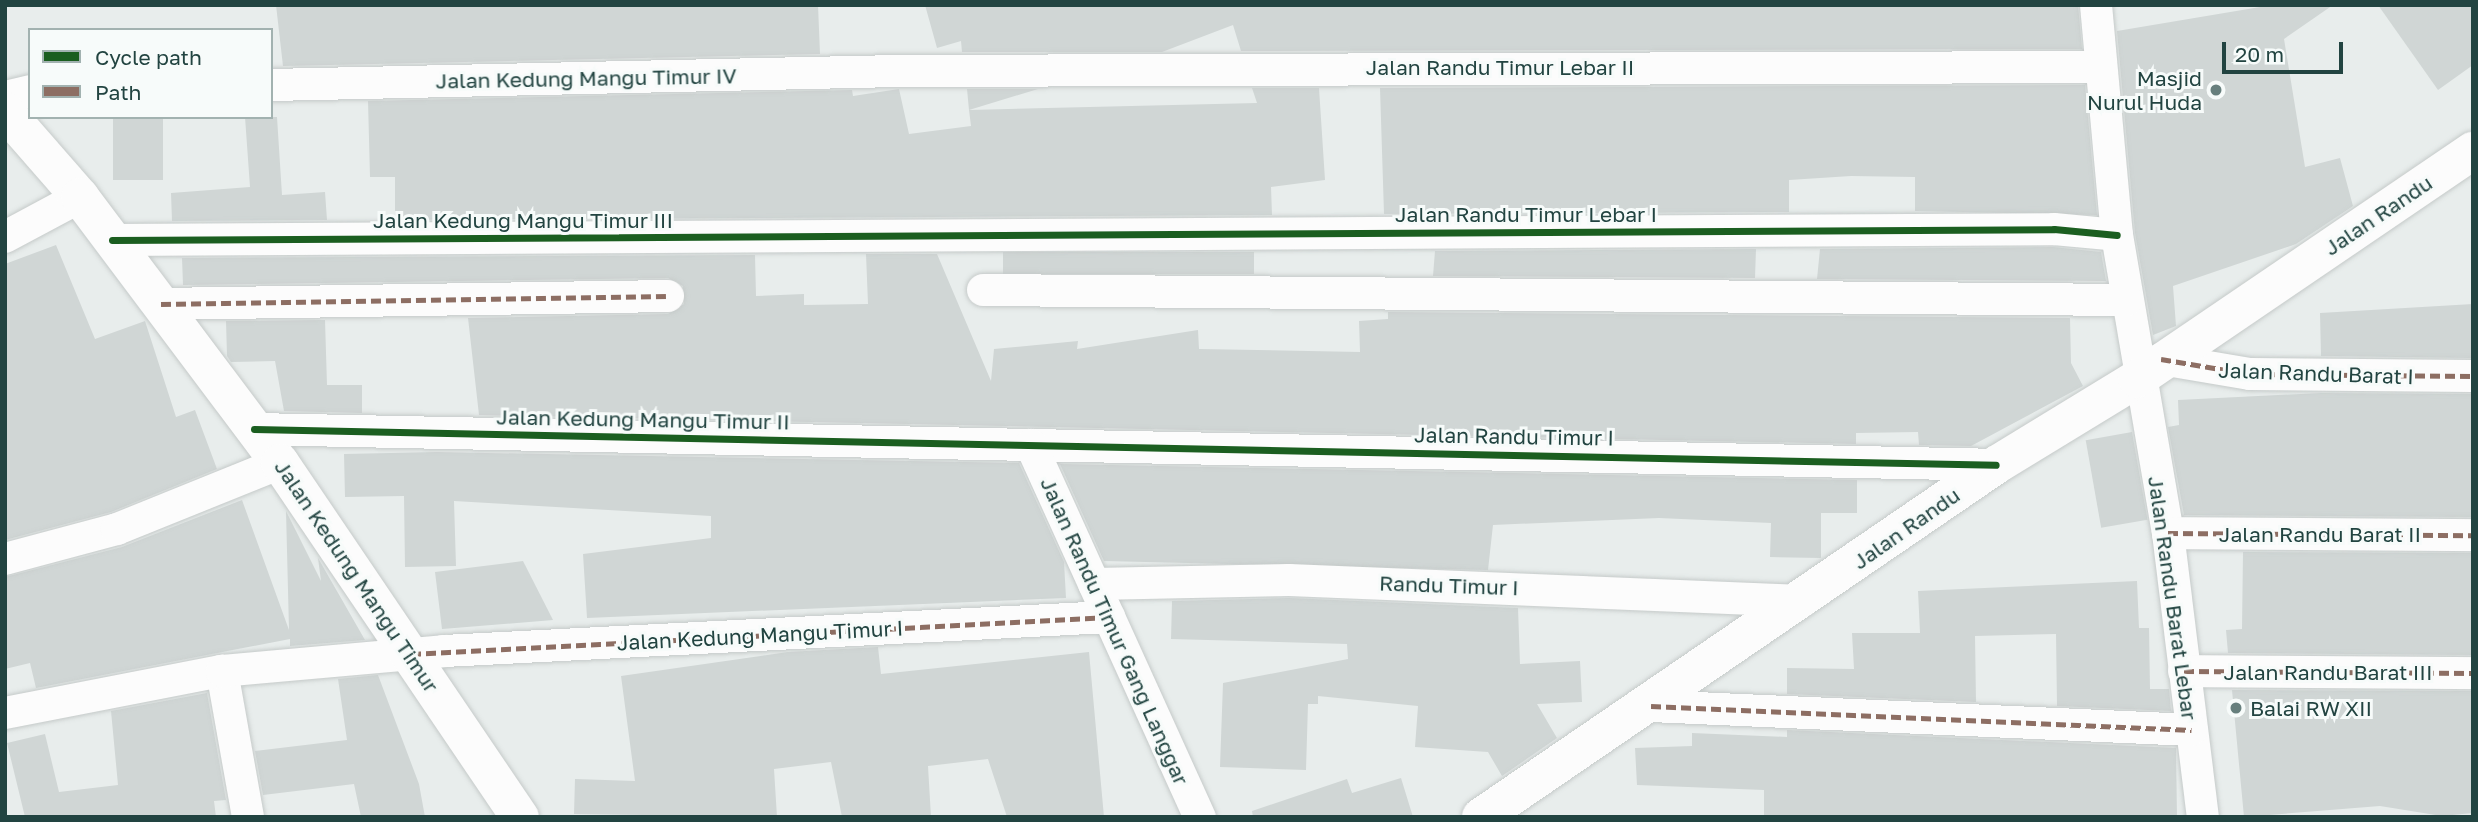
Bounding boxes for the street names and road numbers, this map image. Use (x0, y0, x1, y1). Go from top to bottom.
street label: Jalan Randu Timur Lebar II (1366, 54, 1634, 80)
street label: Jalan Kedung Mangu Timur IV (435, 63, 737, 93)
street label: Jalan Randu (2319, 170, 2437, 260)
street label: Jalan Randu Timur Lebar I (1395, 201, 1657, 227)
street label: Jalan Kedung Mangu Timur III (373, 207, 673, 233)
street label: Jalan Randu Barat I (2218, 357, 2414, 389)
street label: Jalan Kedung Mangu Timur II (496, 404, 790, 434)
street label: Jalan Randu Timur I (1414, 422, 1614, 450)
street label: Jalan Kedung Mangu Timur (270, 455, 444, 697)
street label: Jalan Randu Timur Gang Langgar (1036, 473, 1194, 789)
street label: Jalan Randu Barat Lebar (2143, 474, 2203, 722)
street label: Jalan Randu (1848, 482, 1964, 574)
street label: Jalan Randu Barat II (2219, 521, 2421, 547)
street label: Randu Timur I (1379, 570, 1519, 600)
street label: Jalan Kedung Mangu Timur I (616, 615, 904, 655)
street label: Jalan Randu Barat III (2224, 659, 2432, 685)

